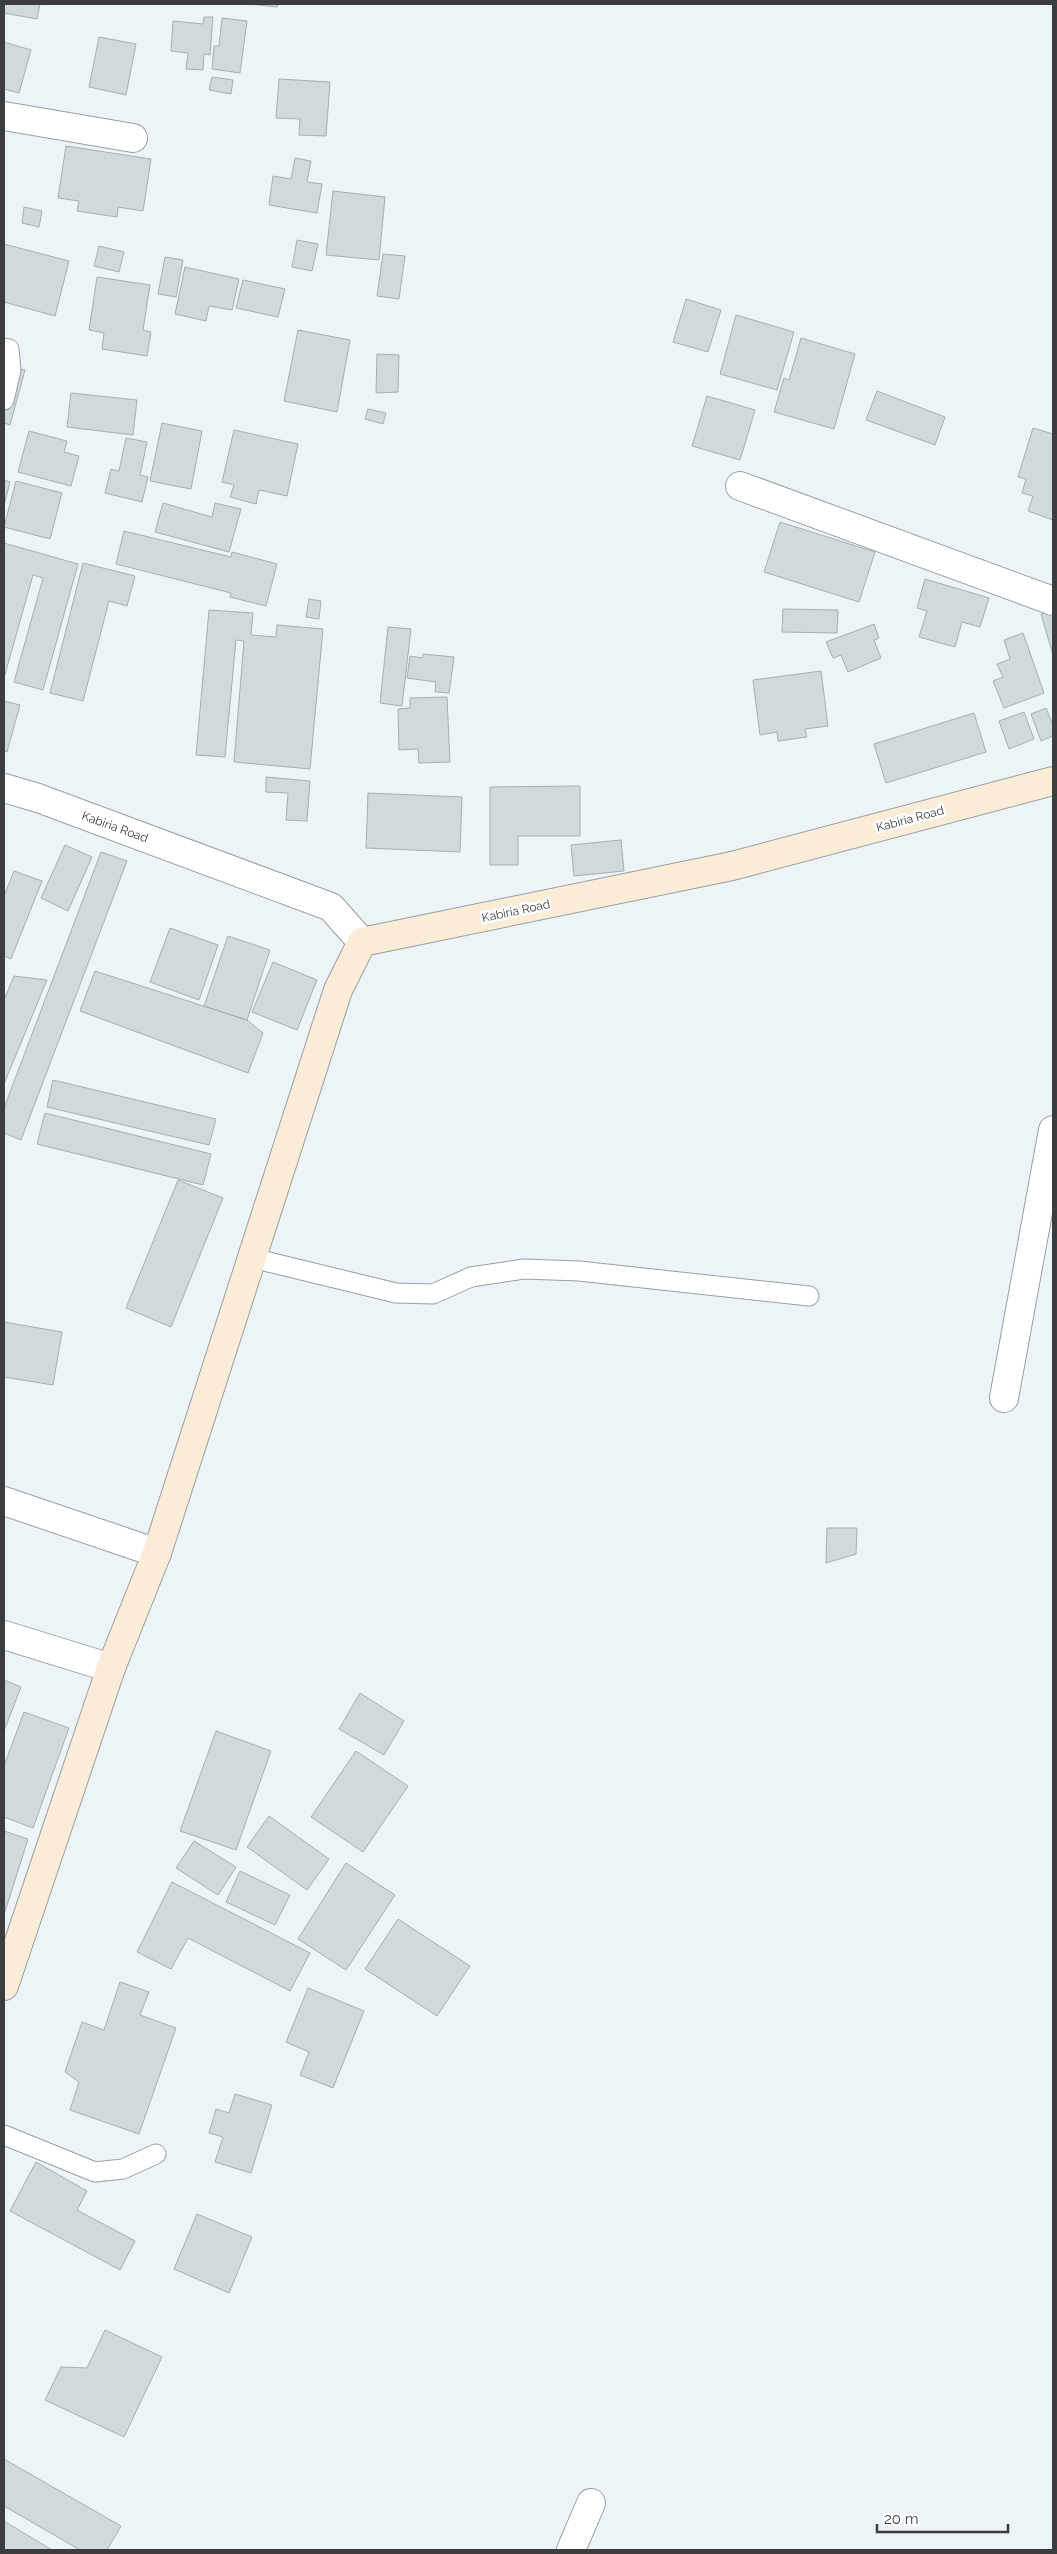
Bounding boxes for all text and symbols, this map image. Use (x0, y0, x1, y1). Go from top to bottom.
street label: Kabiria Road (875, 803, 945, 835)
street label: Kabiria Road (80, 809, 150, 845)
street label: Kabiria Road (481, 897, 551, 925)
scale bar (877, 2502, 1008, 2534)
text: 20 m (884, 2510, 919, 2528)

